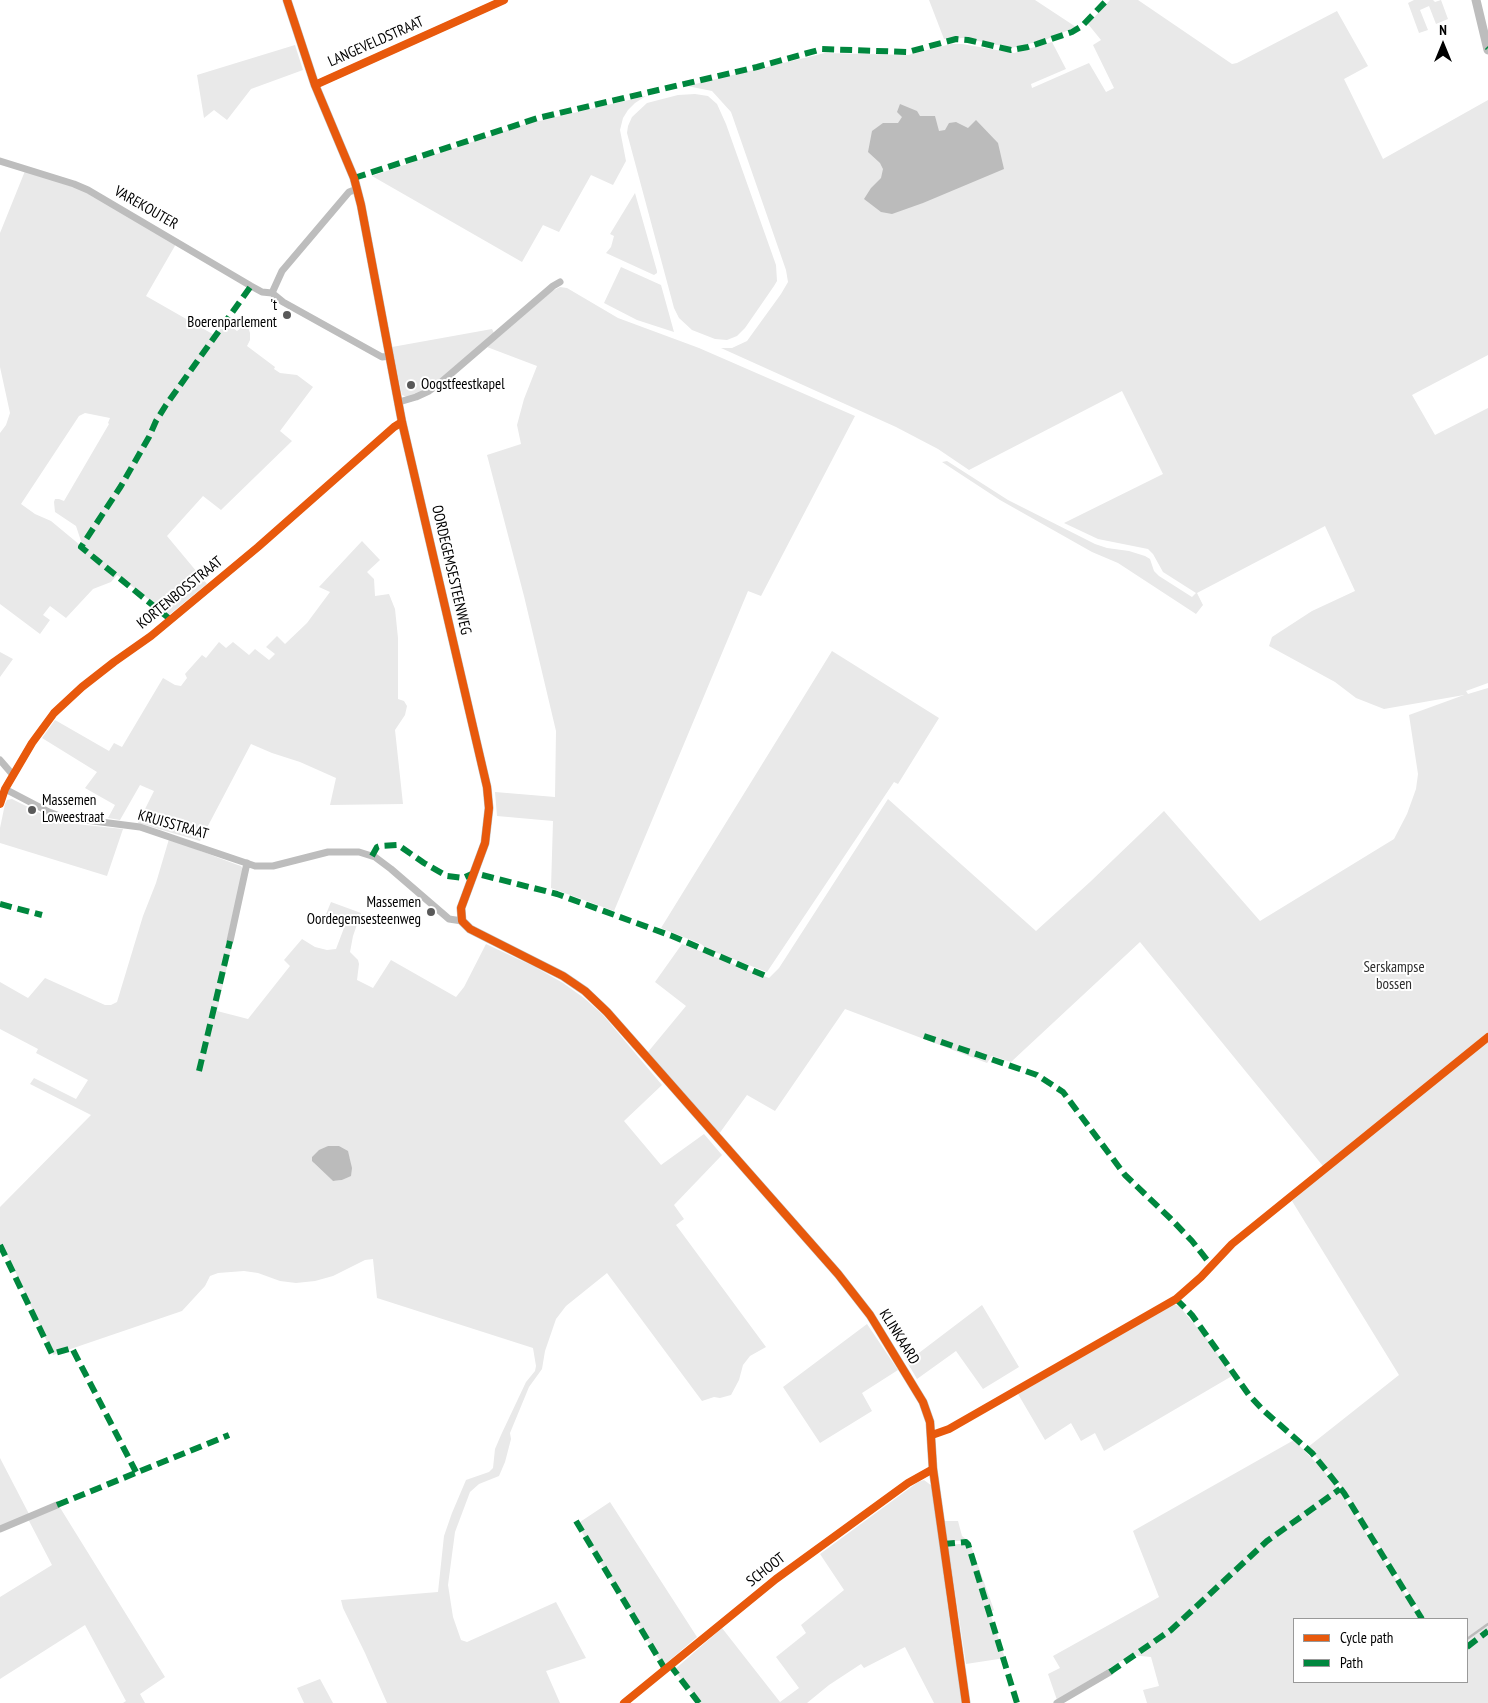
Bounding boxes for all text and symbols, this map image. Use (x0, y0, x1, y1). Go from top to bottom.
street label: LANGEVELDSTRAAT (325, 13, 427, 71)
north arrow (1418, 20, 1468, 70)
text: N (1439, 21, 1447, 39)
street label: VAREKOUTER (111, 183, 181, 233)
place label: 't Boerenparlement (187, 297, 277, 332)
marker: 't Boerenparlement (281, 309, 293, 321)
place label: Oogstfeestkapel (421, 376, 505, 394)
marker: Oogstfeestkapel (405, 379, 417, 391)
street label: OORDEGEMSESTEENWEG (427, 504, 475, 636)
street label: KORTENBOSSTRAAT (134, 553, 226, 633)
place label: Massemen Loweestraat (42, 792, 104, 827)
marker: Massemen Loweestraat (26, 804, 38, 816)
street label: KRUISSTRAAT (136, 806, 210, 844)
place label: Massemen Oordegemsesteenweg (307, 894, 421, 929)
marker: Massemen Oordegemsesteenweg (425, 906, 437, 918)
park label: Serskampse bossen (1363, 959, 1425, 994)
street label: KLINKAARD (875, 1306, 923, 1368)
street label: SCHOOT (743, 1549, 789, 1591)
legend (1293, 1618, 1468, 1683)
text: Cycle path (1340, 1628, 1393, 1647)
text: Path (1340, 1653, 1363, 1672)

